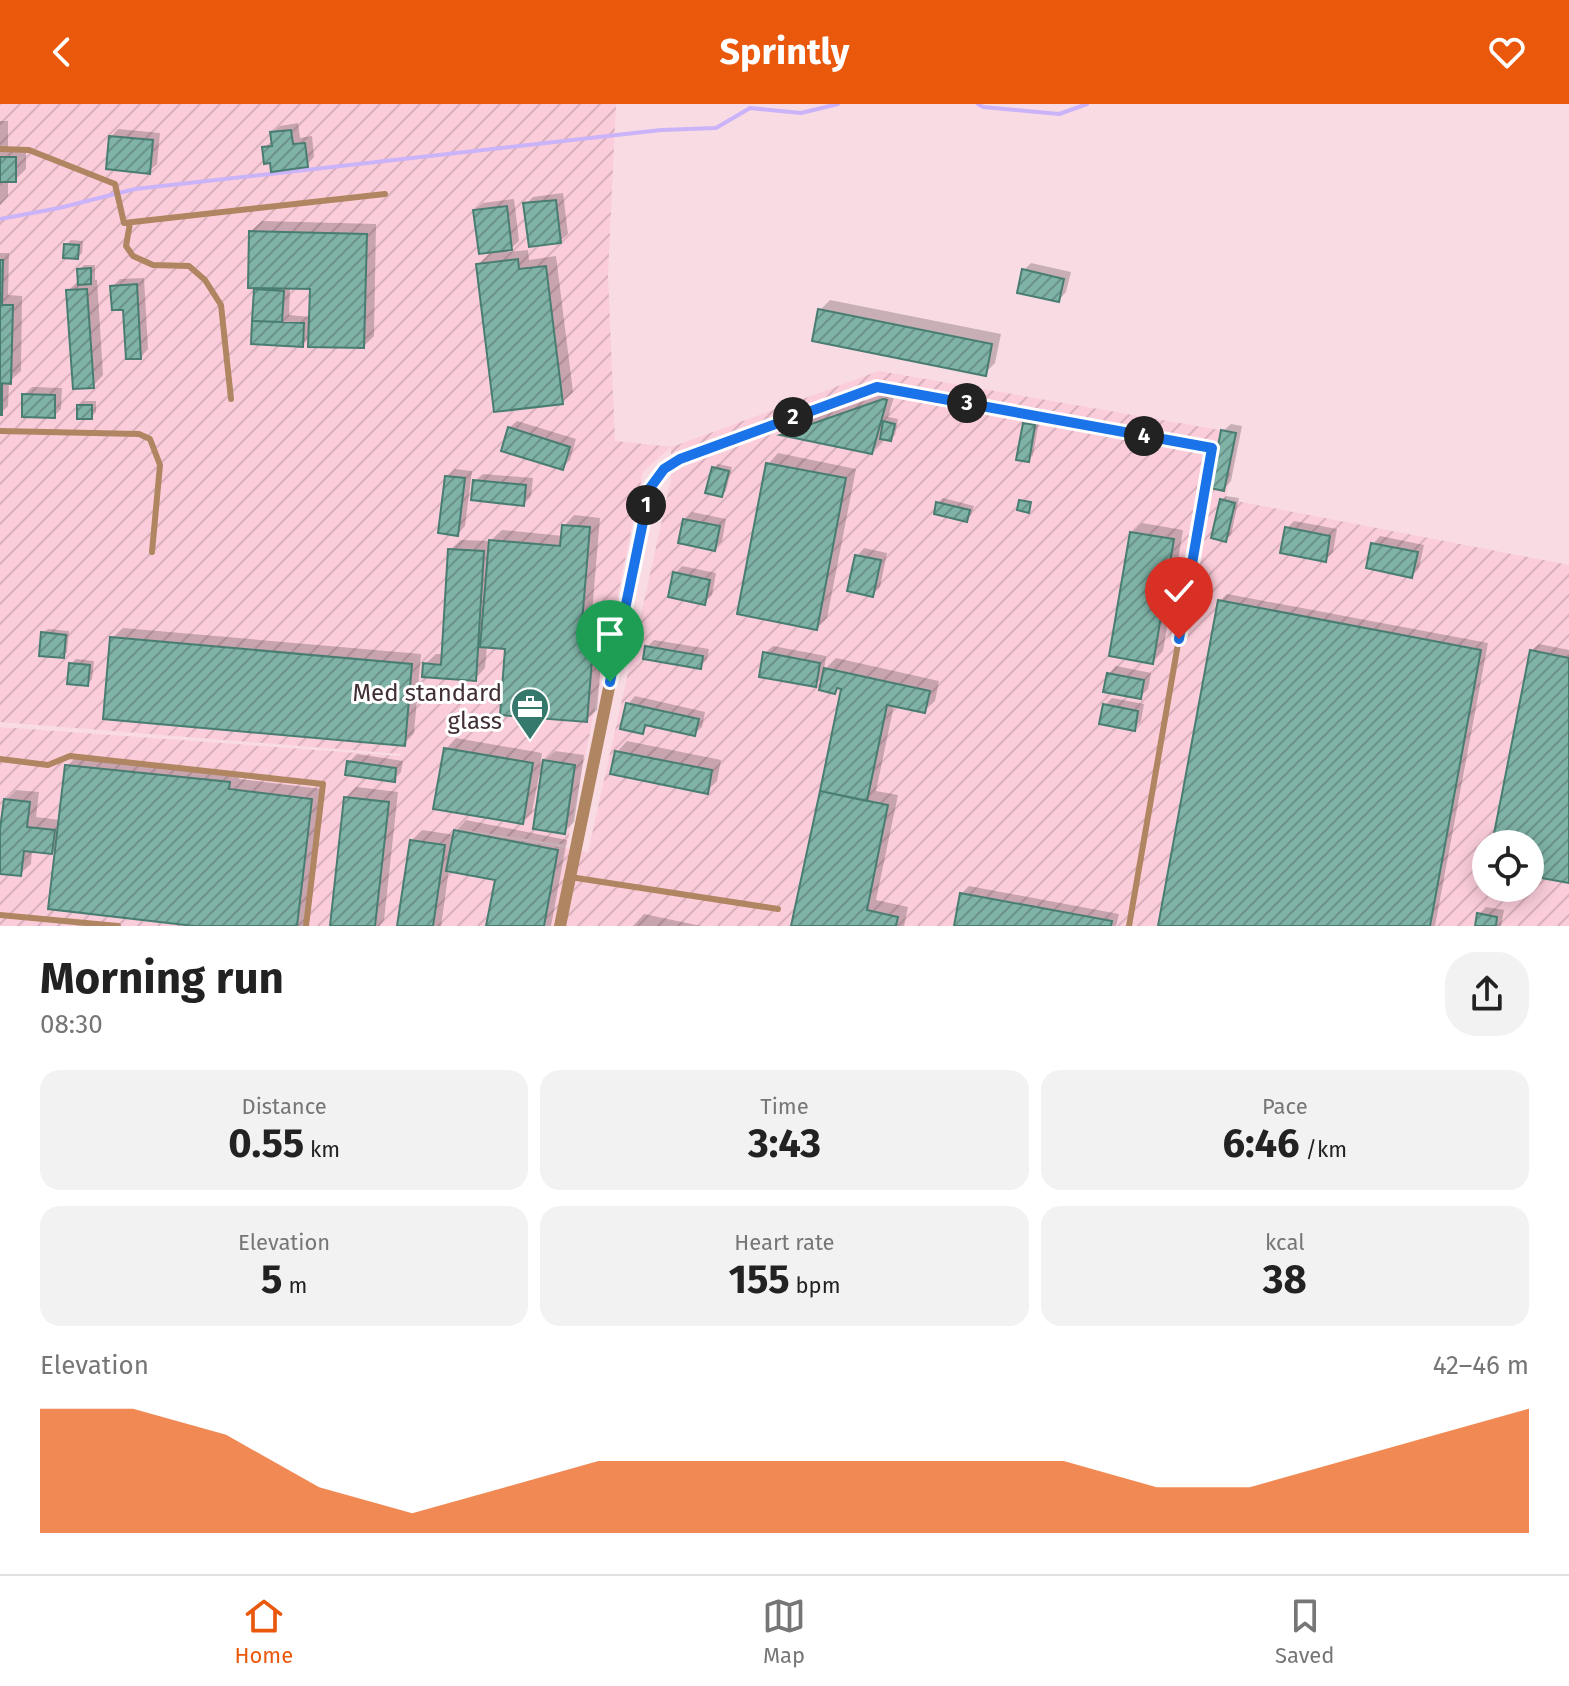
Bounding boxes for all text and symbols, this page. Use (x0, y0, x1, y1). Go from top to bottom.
icon: back (40, 30, 84, 74)
text: Sprintly (720, 30, 849, 74)
icon: heart (1485, 30, 1529, 74)
pin: 3 (947, 383, 987, 423)
text: 3 (961, 389, 973, 416)
pin: 2 (773, 397, 813, 437)
text: 2 (787, 403, 799, 430)
pin: 4 (1124, 416, 1164, 456)
text: 4 (1138, 422, 1150, 449)
pin: 1 (626, 485, 666, 525)
text: 1 (641, 491, 651, 518)
pin (1145, 557, 1213, 639)
icon: check (1157, 569, 1201, 613)
pin (576, 600, 644, 682)
icon: arrive (588, 612, 632, 656)
place label: Med standard glass (352, 679, 502, 735)
office icon: Med standard glass (509, 686, 551, 741)
map controls (1472, 830, 1544, 902)
button: locate (1472, 830, 1544, 902)
text: Morning run (40, 952, 284, 1005)
button: share (1445, 952, 1529, 1036)
text: 08:30 (40, 1009, 103, 1040)
text: Distance (241, 1093, 327, 1120)
text: Time (760, 1093, 809, 1120)
text: Pace (1262, 1093, 1308, 1120)
text: 0.55 (228, 1120, 304, 1168)
text: 3:43 (748, 1120, 821, 1168)
text: 6:46 (1223, 1120, 1300, 1168)
text: km (304, 1136, 340, 1163)
text: /km (1300, 1136, 1347, 1163)
text: Elevation (238, 1229, 330, 1256)
text: Heart rate (734, 1229, 835, 1256)
text: kcal (1265, 1229, 1305, 1256)
text: 5 (261, 1256, 283, 1304)
text: 155 (728, 1256, 790, 1304)
text: 38 (1263, 1256, 1307, 1304)
text: m (283, 1272, 307, 1299)
text: bpm (790, 1272, 841, 1299)
text: Elevation (40, 1350, 149, 1381)
text: 42–46 m (1433, 1350, 1529, 1381)
tab: Home (234, 1594, 293, 1669)
tab: Map (762, 1594, 806, 1669)
tab: Saved (1275, 1594, 1335, 1669)

